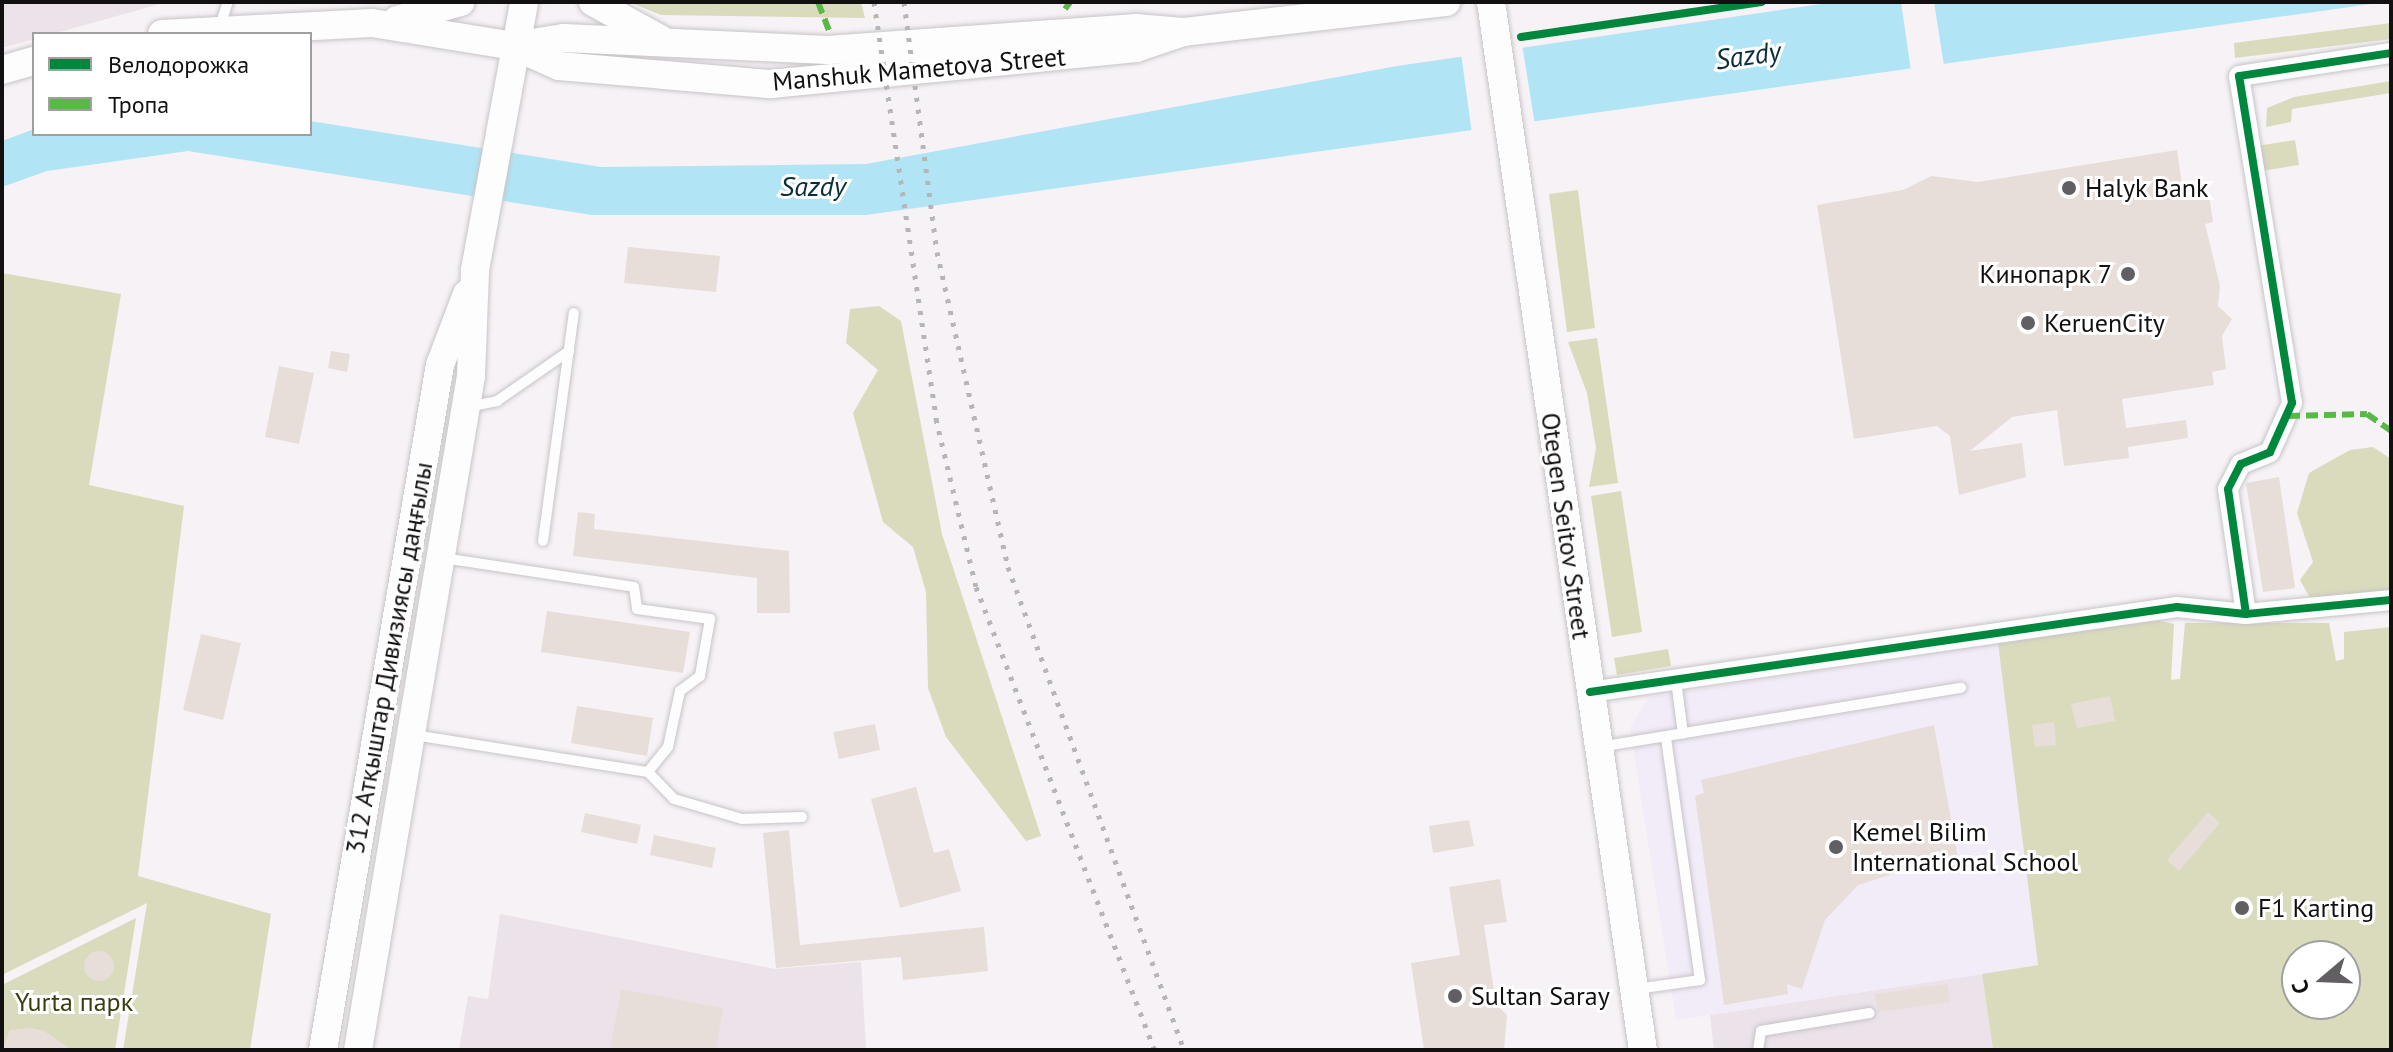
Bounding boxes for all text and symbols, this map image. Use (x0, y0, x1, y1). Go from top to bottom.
legend (32, 32, 312, 136)
water label: Sazdy (1713, 34, 1783, 76)
street label: Manshuk Mametova Street (771, 41, 1067, 97)
text: Велодорожка (108, 49, 249, 80)
text: Тропа (108, 89, 169, 120)
water label: Sazdy (780, 169, 846, 203)
place label: Halyk Bank (2085, 172, 2209, 204)
marker: Halyk Bank (2060, 179, 2078, 197)
place label: Кинопарк 7 (1980, 258, 2112, 290)
marker: Кинопарк 7 (2119, 265, 2137, 283)
place label: KeruenCity (2044, 307, 2165, 339)
marker: KeruenCity (2019, 314, 2037, 332)
street label: Otegen Seitov Street (1535, 410, 1597, 642)
street label: 312 Атқыштар Дивизиясы даңғылы (339, 459, 439, 857)
place label: Kemel Bilim International School (1852, 816, 2078, 878)
marker: Kemel Bilim International School (1827, 838, 1845, 856)
place label: F1 Karting (2258, 892, 2374, 924)
marker: F1 Karting (2233, 899, 2251, 917)
north arrow (2281, 940, 2361, 1020)
text: С (2285, 977, 2315, 998)
place label: Sultan Saray (1471, 980, 1610, 1012)
park label: Yurta парк (15, 986, 133, 1018)
marker: Sultan Saray (1446, 987, 1464, 1005)

